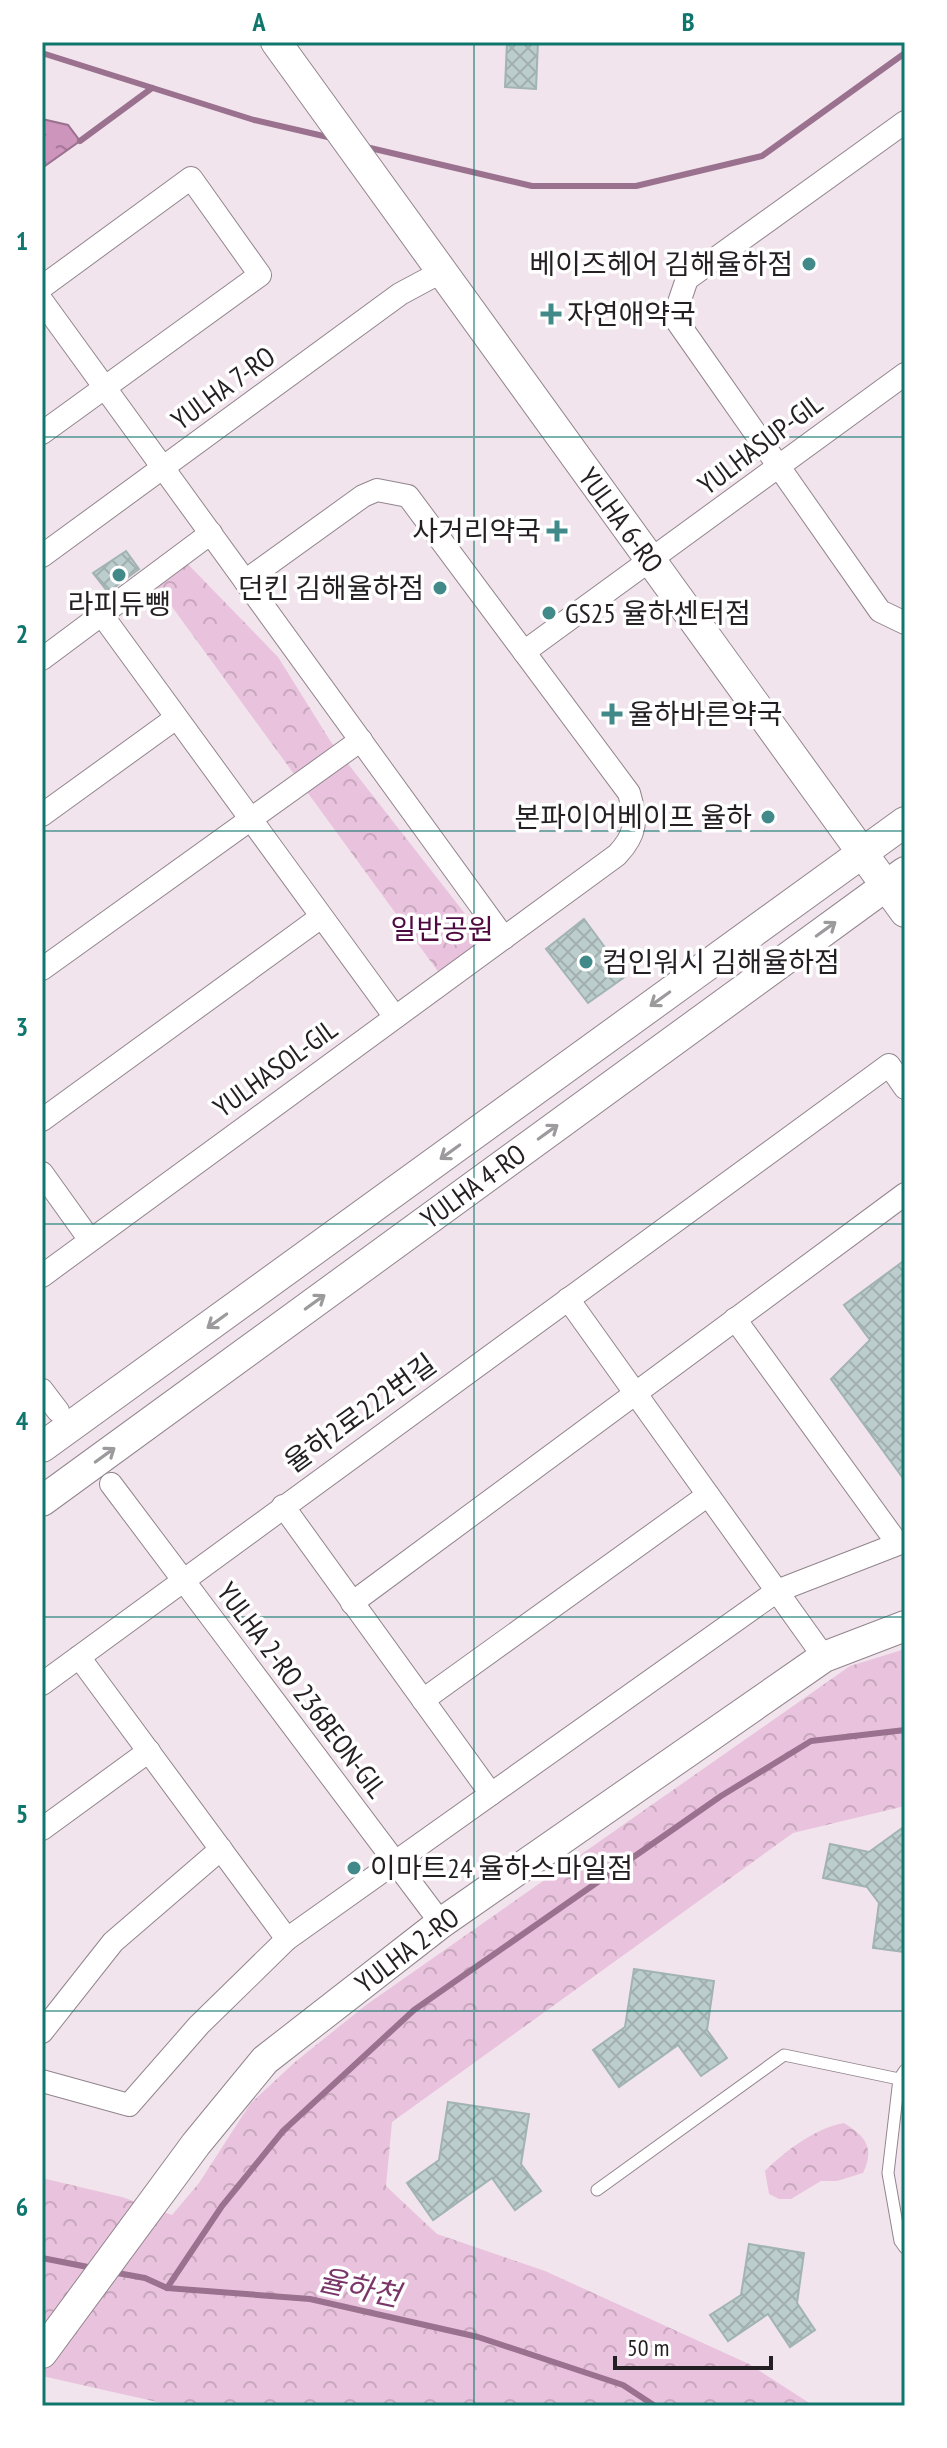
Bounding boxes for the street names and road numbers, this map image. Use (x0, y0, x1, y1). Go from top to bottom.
street label: YULHA 7-RO (163, 337, 282, 438)
street label: YULHASUP-GIL (690, 385, 830, 502)
street label: YULHA 6-RO (571, 460, 672, 580)
street label: YULHASOL-GIL (205, 1010, 344, 1125)
street label: YULHA 4-RO (413, 1135, 533, 1236)
street label: 율하2로222번길 (276, 1345, 443, 1480)
street label: YULHA 2-RO 236BEON-GIL (209, 1575, 396, 1805)
street label: YULHA 2-RO (347, 1898, 466, 2001)

